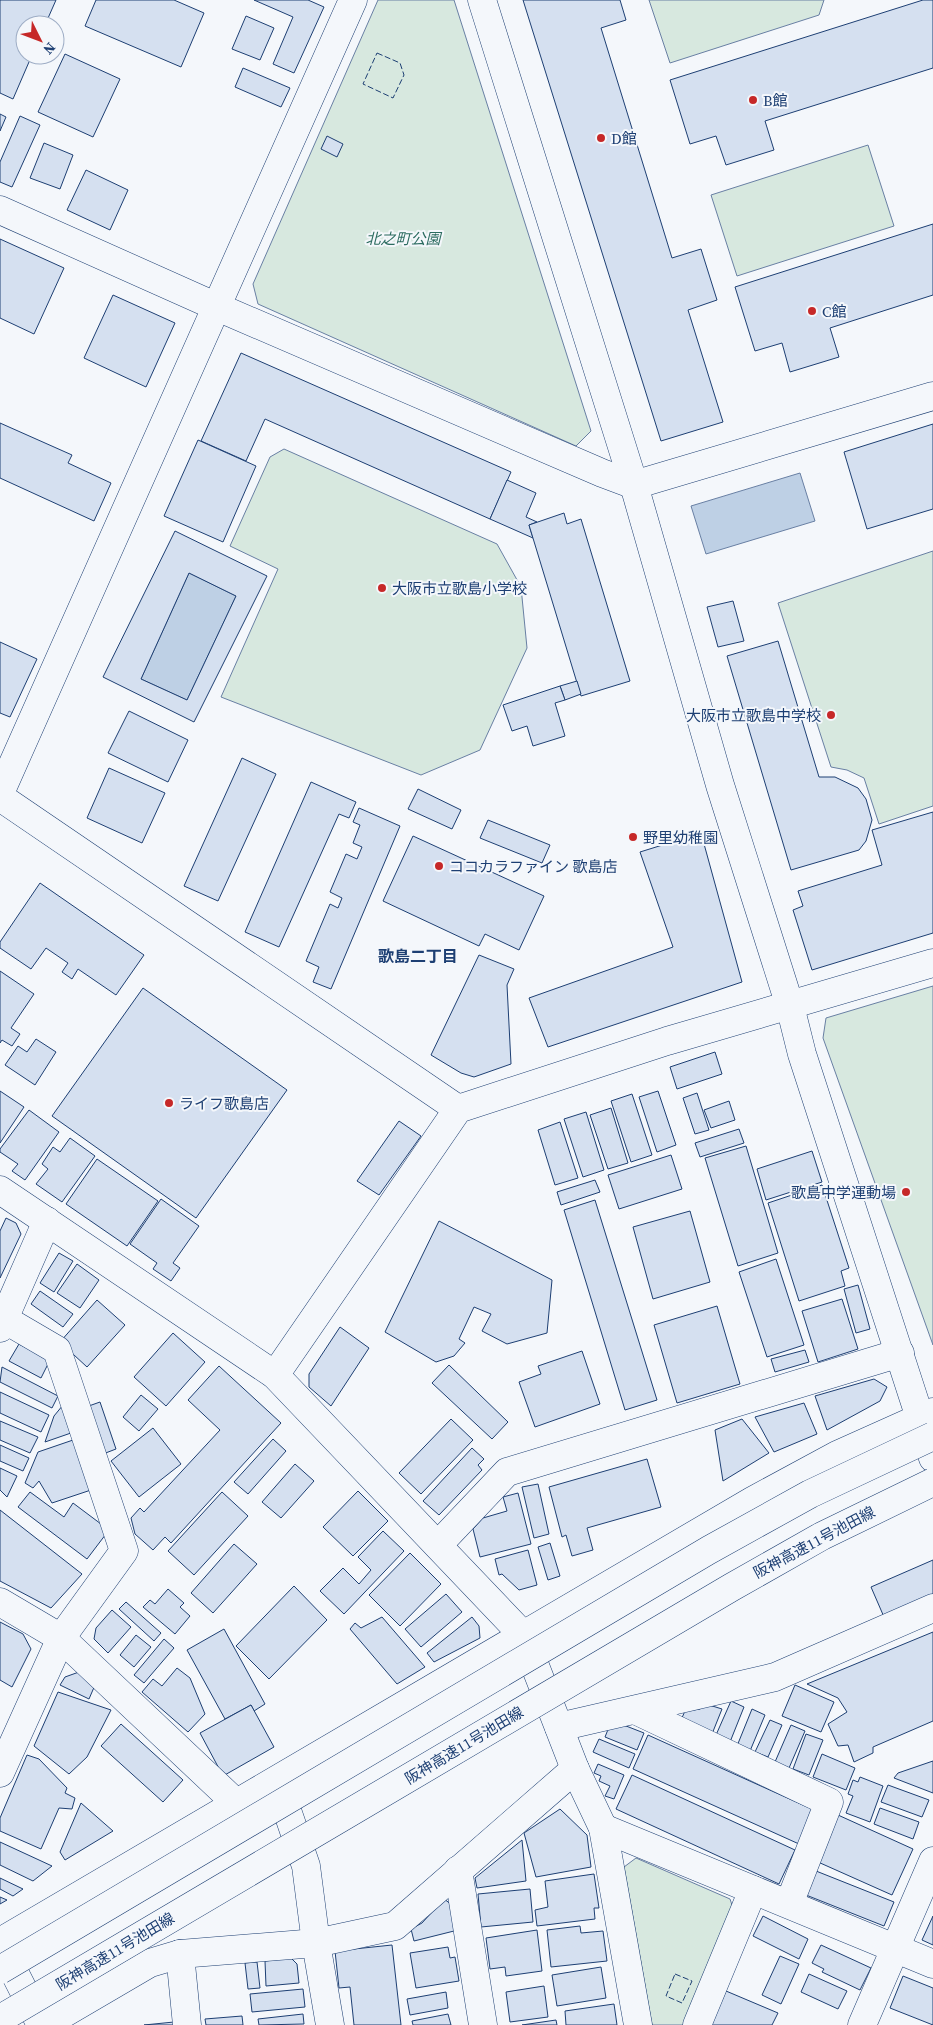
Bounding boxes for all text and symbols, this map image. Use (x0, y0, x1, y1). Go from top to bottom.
north arrow (15, 15, 65, 65)
text: N (39, 38, 61, 59)
place label: B館 (763, 90, 787, 111)
marker: B館 (747, 94, 759, 106)
place label: D館 (611, 128, 637, 149)
marker: D館 (595, 132, 607, 144)
park label: 北之町公園 (365, 228, 442, 249)
place label: C館 (822, 301, 846, 322)
marker: C館 (806, 305, 818, 317)
place label: 大阪市立歌島小学校 (392, 578, 527, 599)
marker: 大阪市立歌島小学校 (376, 582, 388, 594)
place label: 大阪市立歌島中学校 (686, 705, 821, 726)
marker: 大阪市立歌島中学校 (825, 709, 837, 721)
place label: 野里幼稚園 (643, 827, 718, 848)
marker: 野里幼稚園 (627, 831, 639, 843)
place label: ココカラファイン 歌島店 (449, 856, 618, 877)
marker: ココカラファイン 歌島店 (433, 860, 445, 872)
district label: 歌島二丁目 (378, 945, 458, 967)
place label: ライフ歌島店 (179, 1093, 269, 1114)
marker: ライフ歌島店 (163, 1097, 175, 1109)
place label: 歌島中学運動場 (791, 1182, 896, 1203)
marker: 歌島中学運動場 (900, 1186, 912, 1198)
street label: 阪神高速11号池田線 (749, 1501, 879, 1583)
street label: 阪神高速11号池田線 (401, 1701, 527, 1789)
street label: 阪神高速11号池田線 (52, 1907, 178, 1995)

